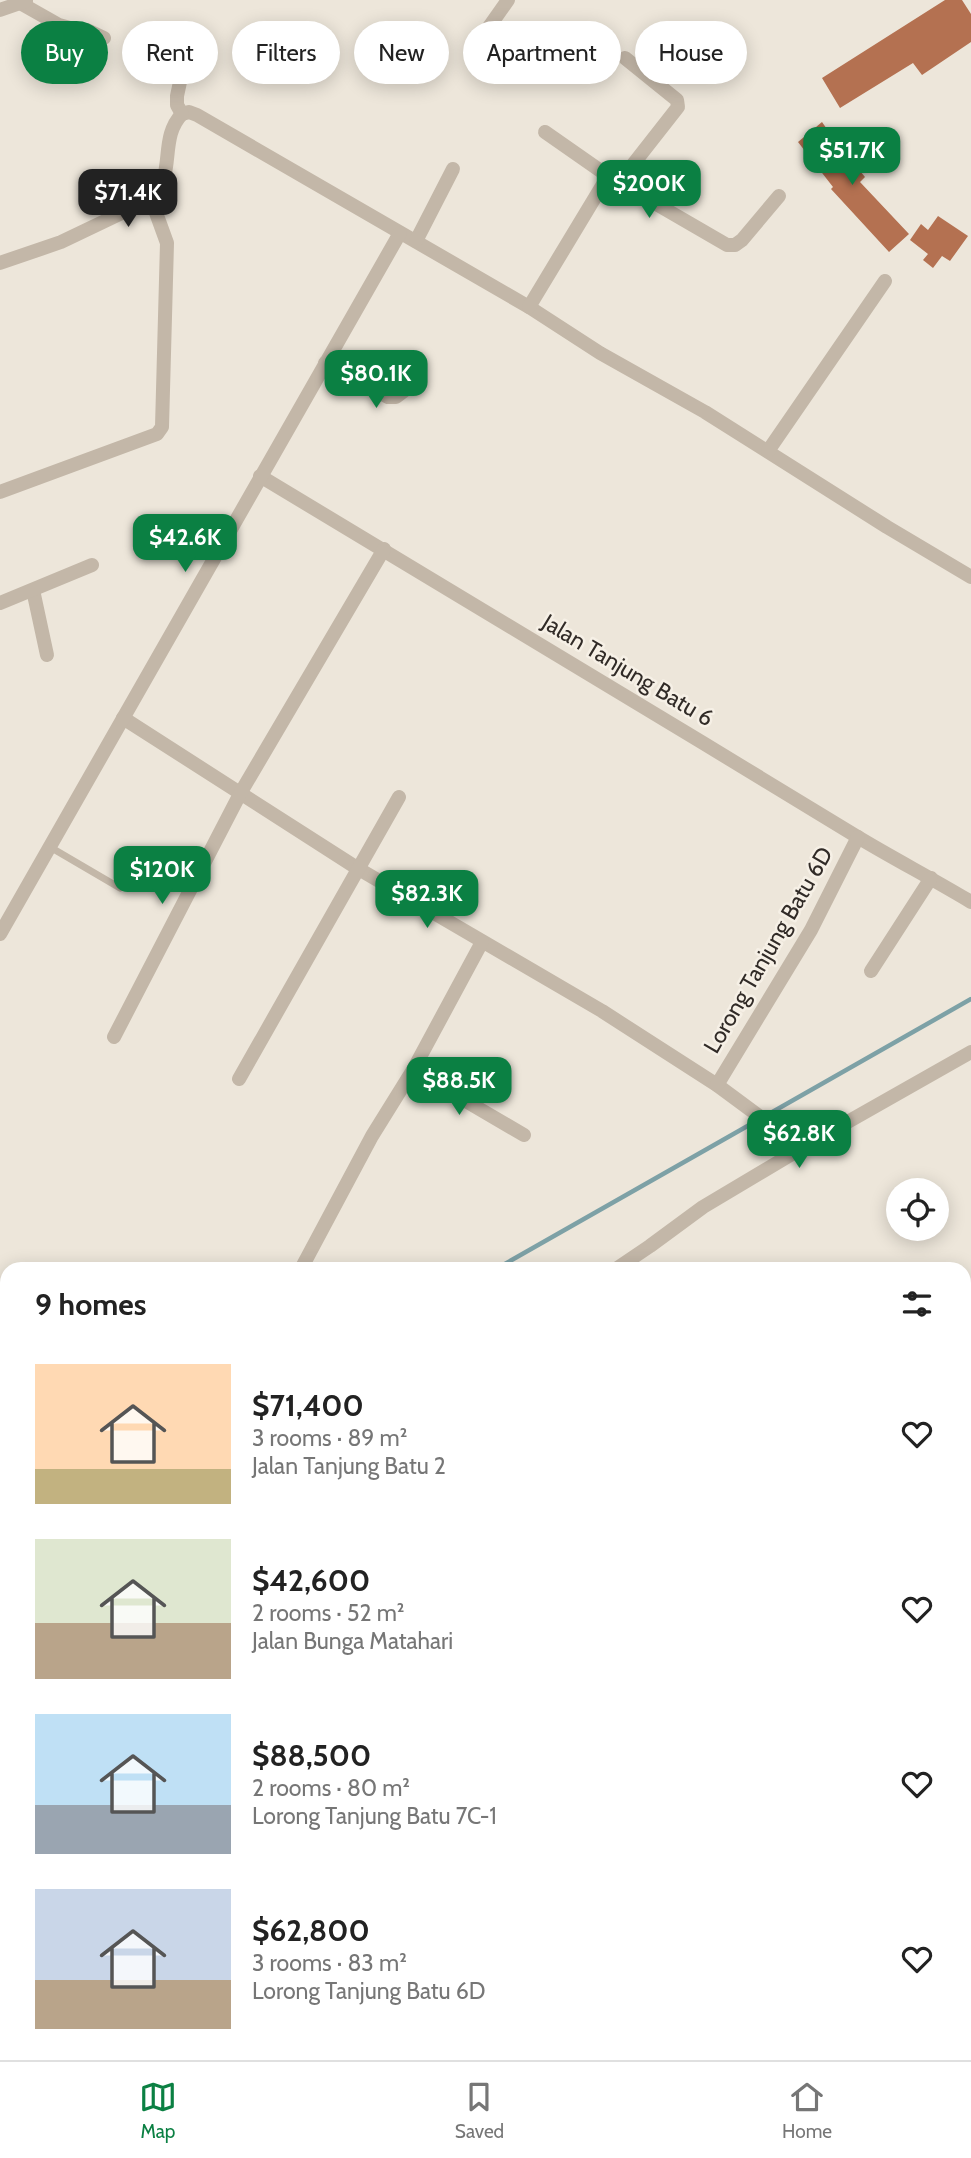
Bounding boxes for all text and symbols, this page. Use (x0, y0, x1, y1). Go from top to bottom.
chip: Buy (21, 21, 108, 84)
chip: Rent (122, 21, 218, 84)
chip: Filters (232, 21, 340, 84)
chip: New (354, 21, 449, 84)
chip: Apartment (463, 21, 621, 84)
chip: House (635, 21, 747, 84)
pin: $51.7K (795, 128, 909, 187)
text: $51.7K (819, 136, 885, 164)
pin: $200K (600, 160, 698, 220)
text: $200K (613, 169, 685, 197)
pin: $71.4K (71, 170, 185, 229)
text: $71.4K (94, 178, 162, 206)
pin: $80.1K (319, 350, 433, 410)
text: $80.1K (341, 359, 411, 387)
pin: $42.6K (128, 514, 242, 574)
text: $42.6K (149, 523, 221, 551)
street label: Jalan Tanjung Batu 6 (536, 607, 719, 732)
street label: Lorong Tanjung Batu 6D (697, 842, 839, 1058)
pin: $120K (113, 846, 211, 906)
text: $120K (130, 855, 194, 883)
pin: $82.3K (370, 870, 484, 930)
text: $82.3K (391, 879, 463, 907)
pin: $88.5K (402, 1058, 516, 1117)
text: $88.5K (422, 1066, 496, 1094)
pin: $62.8K (742, 1110, 856, 1170)
text: $62.8K (763, 1119, 835, 1147)
map controls (886, 1178, 949, 1241)
button: locate (886, 1178, 949, 1241)
icon: filters (898, 1285, 936, 1323)
text: 9 homes (35, 1286, 146, 1323)
text: $71,400 (252, 1387, 364, 1424)
icon: home (91, 1392, 175, 1476)
icon: heart (898, 1415, 936, 1453)
text: 3 rooms · 89 m² (252, 1424, 407, 1452)
text: Jalan Tanjung Batu 2 (252, 1452, 446, 1480)
text: $42,600 (252, 1562, 370, 1599)
icon: home (91, 1567, 175, 1651)
icon: heart (898, 1590, 936, 1628)
text: 2 rooms · 52 m² (252, 1599, 405, 1627)
text: Jalan Bunga Matahari (252, 1627, 453, 1655)
text: $88,500 (252, 1737, 371, 1774)
icon: home (91, 1742, 175, 1826)
icon: heart (898, 1765, 936, 1803)
text: 2 rooms · 80 m² (252, 1774, 410, 1802)
text: Lorong Tanjung Batu 7C-1 (252, 1802, 497, 1830)
text: $62,800 (252, 1912, 370, 1949)
icon: home (91, 1917, 175, 2001)
icon: heart (898, 1940, 936, 1978)
text: 3 rooms · 83 m² (252, 1949, 407, 1977)
text: Lorong Tanjung Batu 6D (252, 1977, 486, 2005)
tab: Map (139, 2078, 177, 2143)
tab: Saved (455, 2078, 504, 2143)
tab: Home (782, 2078, 832, 2143)

